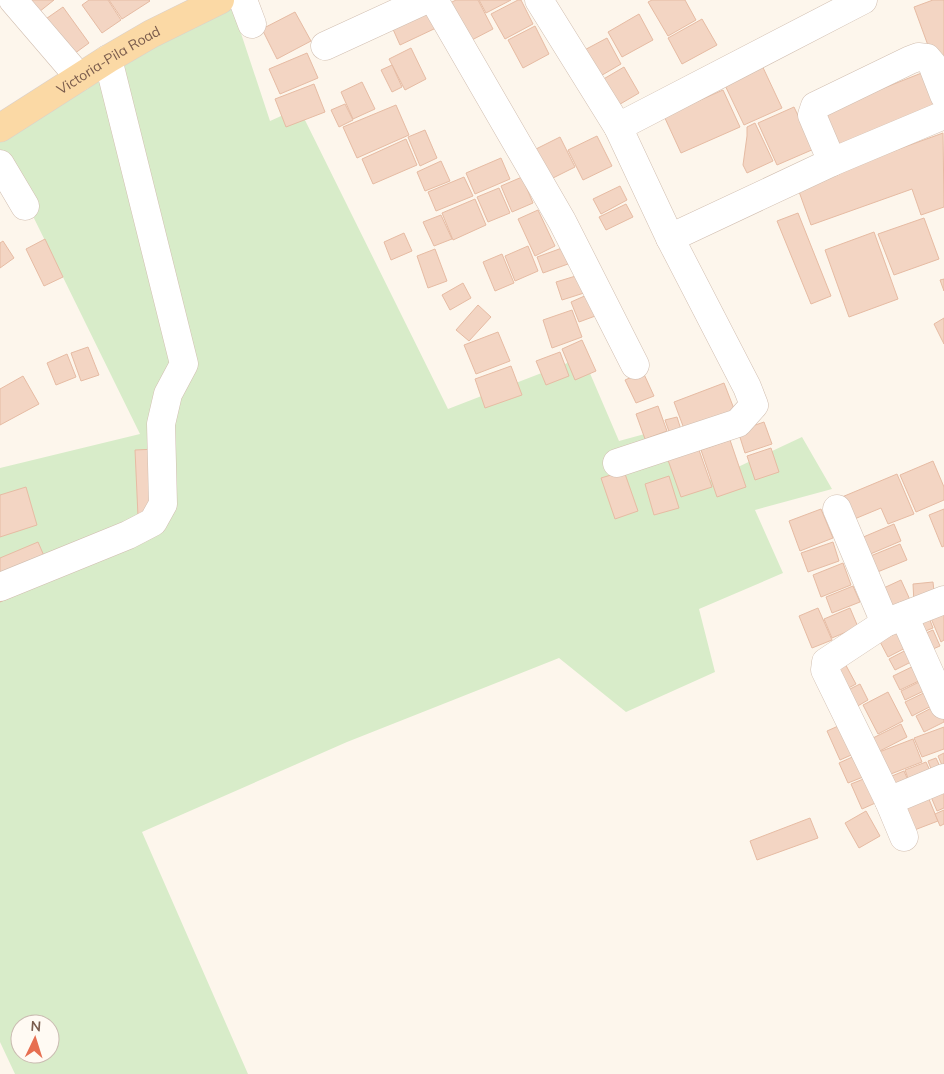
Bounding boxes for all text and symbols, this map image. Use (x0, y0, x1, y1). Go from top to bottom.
street label: Victoria-Pila Road (53, 22, 163, 98)
north arrow (10, 1014, 60, 1064)
text: N (30, 1017, 42, 1035)

